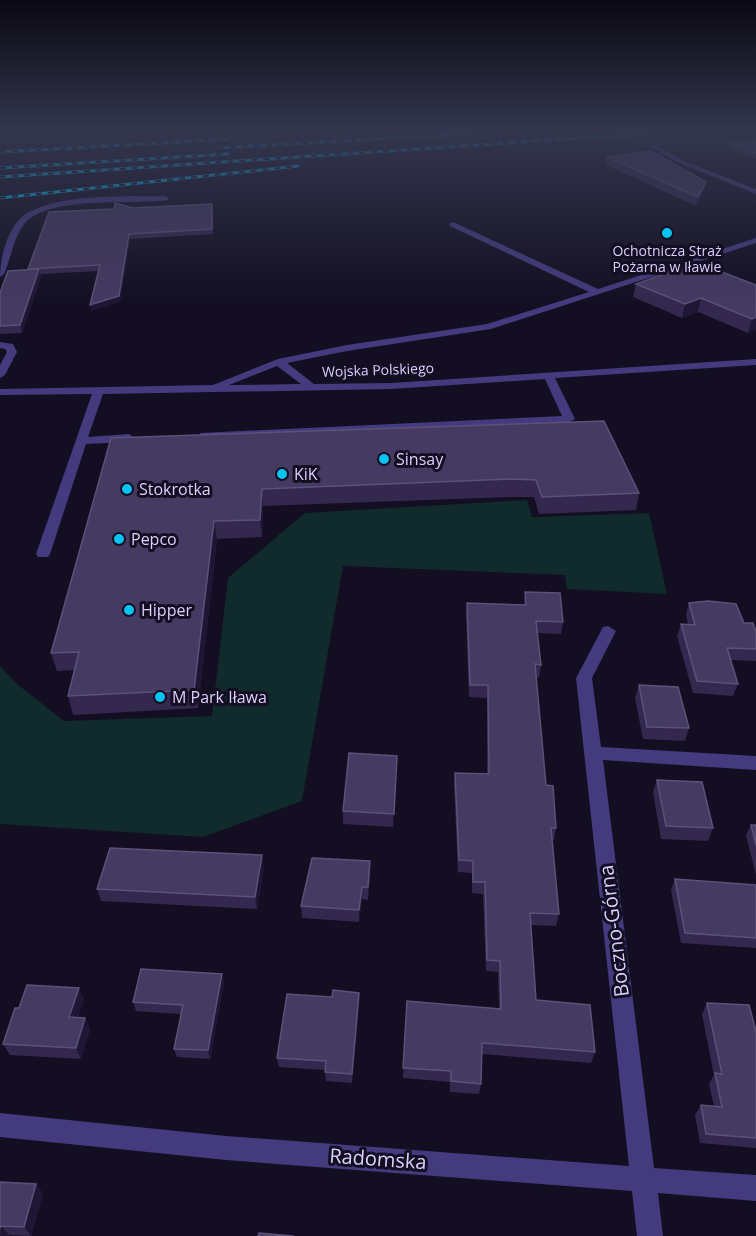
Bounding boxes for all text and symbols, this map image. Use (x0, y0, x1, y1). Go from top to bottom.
marker: Ochotnicza Straż Pożarna w Iławie (660, 226, 674, 240)
place label: Ochotnicza Straż Pożarna w Iławie (612, 241, 722, 276)
street label: Wojska Polskiego (322, 358, 434, 381)
place label: Sinsay (396, 448, 444, 470)
marker: Sinsay (377, 452, 391, 466)
place label: KiK (294, 463, 318, 485)
marker: KiK (275, 467, 289, 481)
place label: Stokrotka (139, 478, 211, 500)
marker: Stokrotka (120, 482, 134, 496)
place label: Pepco (131, 528, 177, 550)
marker: Pepco (112, 532, 126, 546)
place label: Hipper (141, 599, 192, 621)
marker: Hipper (122, 603, 136, 617)
place label: M Park Iława (172, 686, 267, 708)
marker: M Park Iława (153, 690, 167, 704)
street label: Boczno-Górna (592, 864, 635, 999)
street label: Radomska (329, 1142, 428, 1175)

